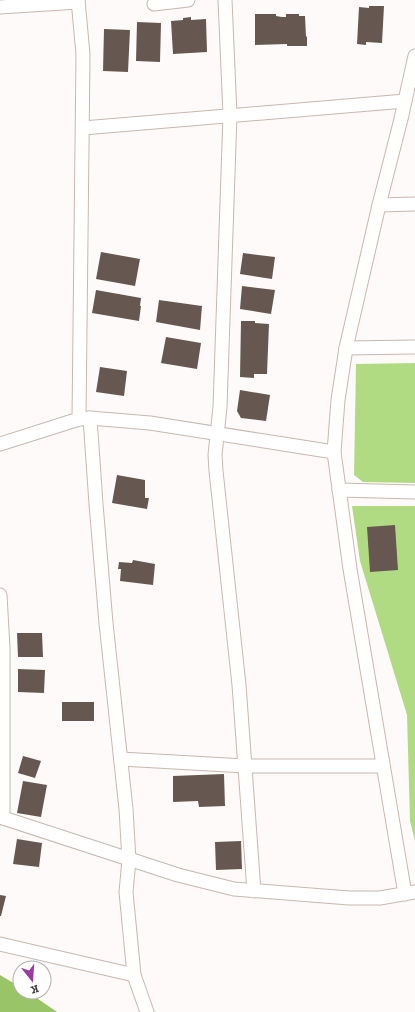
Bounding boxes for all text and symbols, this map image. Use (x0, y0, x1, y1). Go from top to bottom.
north arrow (12, 960, 52, 1000)
text: K (29, 982, 40, 997)

